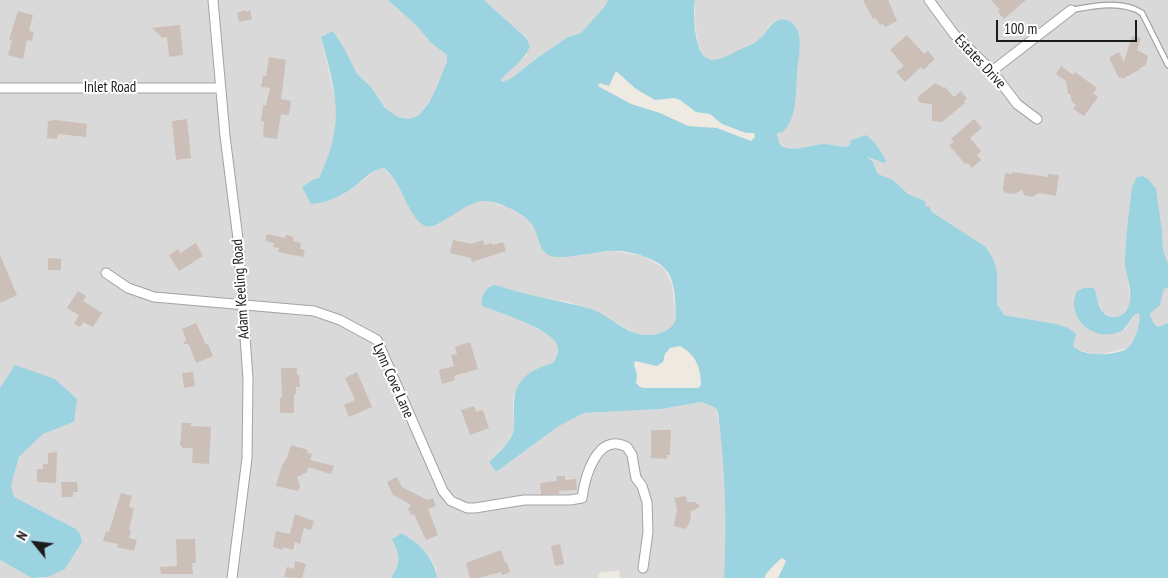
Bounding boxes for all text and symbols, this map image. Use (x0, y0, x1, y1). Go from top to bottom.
scale bar (998, 10, 1139, 42)
text: 100 m (1004, 19, 1037, 38)
street label: Estates Drive (950, 31, 1010, 93)
street label: Inlet Road (84, 79, 136, 97)
street label: Adam Keeling Road (229, 238, 253, 340)
street label: Lynn Cove Lane (369, 341, 417, 421)
north arrow (10, 518, 60, 568)
text: N (12, 528, 32, 543)

